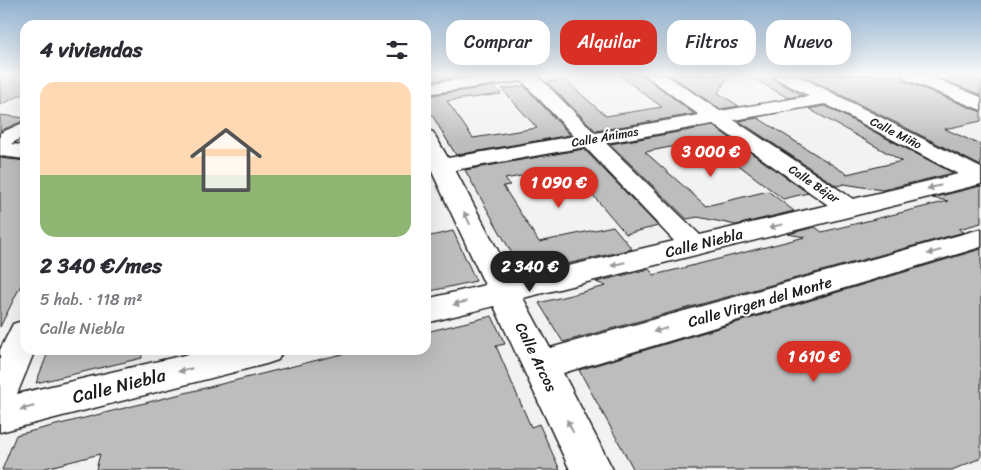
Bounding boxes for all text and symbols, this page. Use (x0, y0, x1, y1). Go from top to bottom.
chip: Comprar (446, 20, 550, 65)
chip: Alquilar (560, 20, 657, 65)
chip: Filtros (667, 20, 756, 65)
chip: Nuevo (766, 20, 851, 65)
text: 4 viviendas (40, 31, 143, 69)
icon: filters (383, 36, 411, 64)
street label: Calle Miño (866, 111, 926, 155)
icon: home (181, 115, 271, 205)
street label: Calle Ánimas (570, 120, 641, 154)
pin: 3 000 € (665, 136, 757, 178)
text: 3 000 € (682, 137, 740, 166)
street label: Calle Béjar (784, 159, 845, 210)
pin: 1 090 € (513, 166, 605, 209)
text: 1 090 € (531, 168, 587, 197)
one-way arrow (926, 184, 941, 192)
one-way arrow (463, 211, 471, 225)
street label: Calle Niebla (662, 221, 746, 265)
one-way arrow (768, 222, 783, 230)
text: 2 340 €/mes (40, 247, 162, 285)
one-way arrow (927, 248, 942, 256)
pin: 2 340 € (484, 250, 576, 293)
text: 2 340 € (501, 252, 559, 281)
one-way arrow (610, 260, 625, 268)
street label: Calle Virgen del Monte (685, 269, 835, 335)
text: 5 hab. · 118 m² (40, 285, 142, 314)
one-way arrow (452, 299, 467, 307)
text: Calle Niebla (40, 314, 125, 343)
street label: Calle Arcos (508, 318, 564, 396)
one-way arrow (653, 327, 668, 335)
pin: 1 610 € (768, 340, 860, 383)
text: 1 610 € (788, 342, 840, 371)
street label: Calle Niebla (69, 359, 170, 413)
one-way arrow (177, 366, 192, 374)
one-way arrow (20, 404, 35, 412)
one-way arrow (566, 419, 574, 433)

